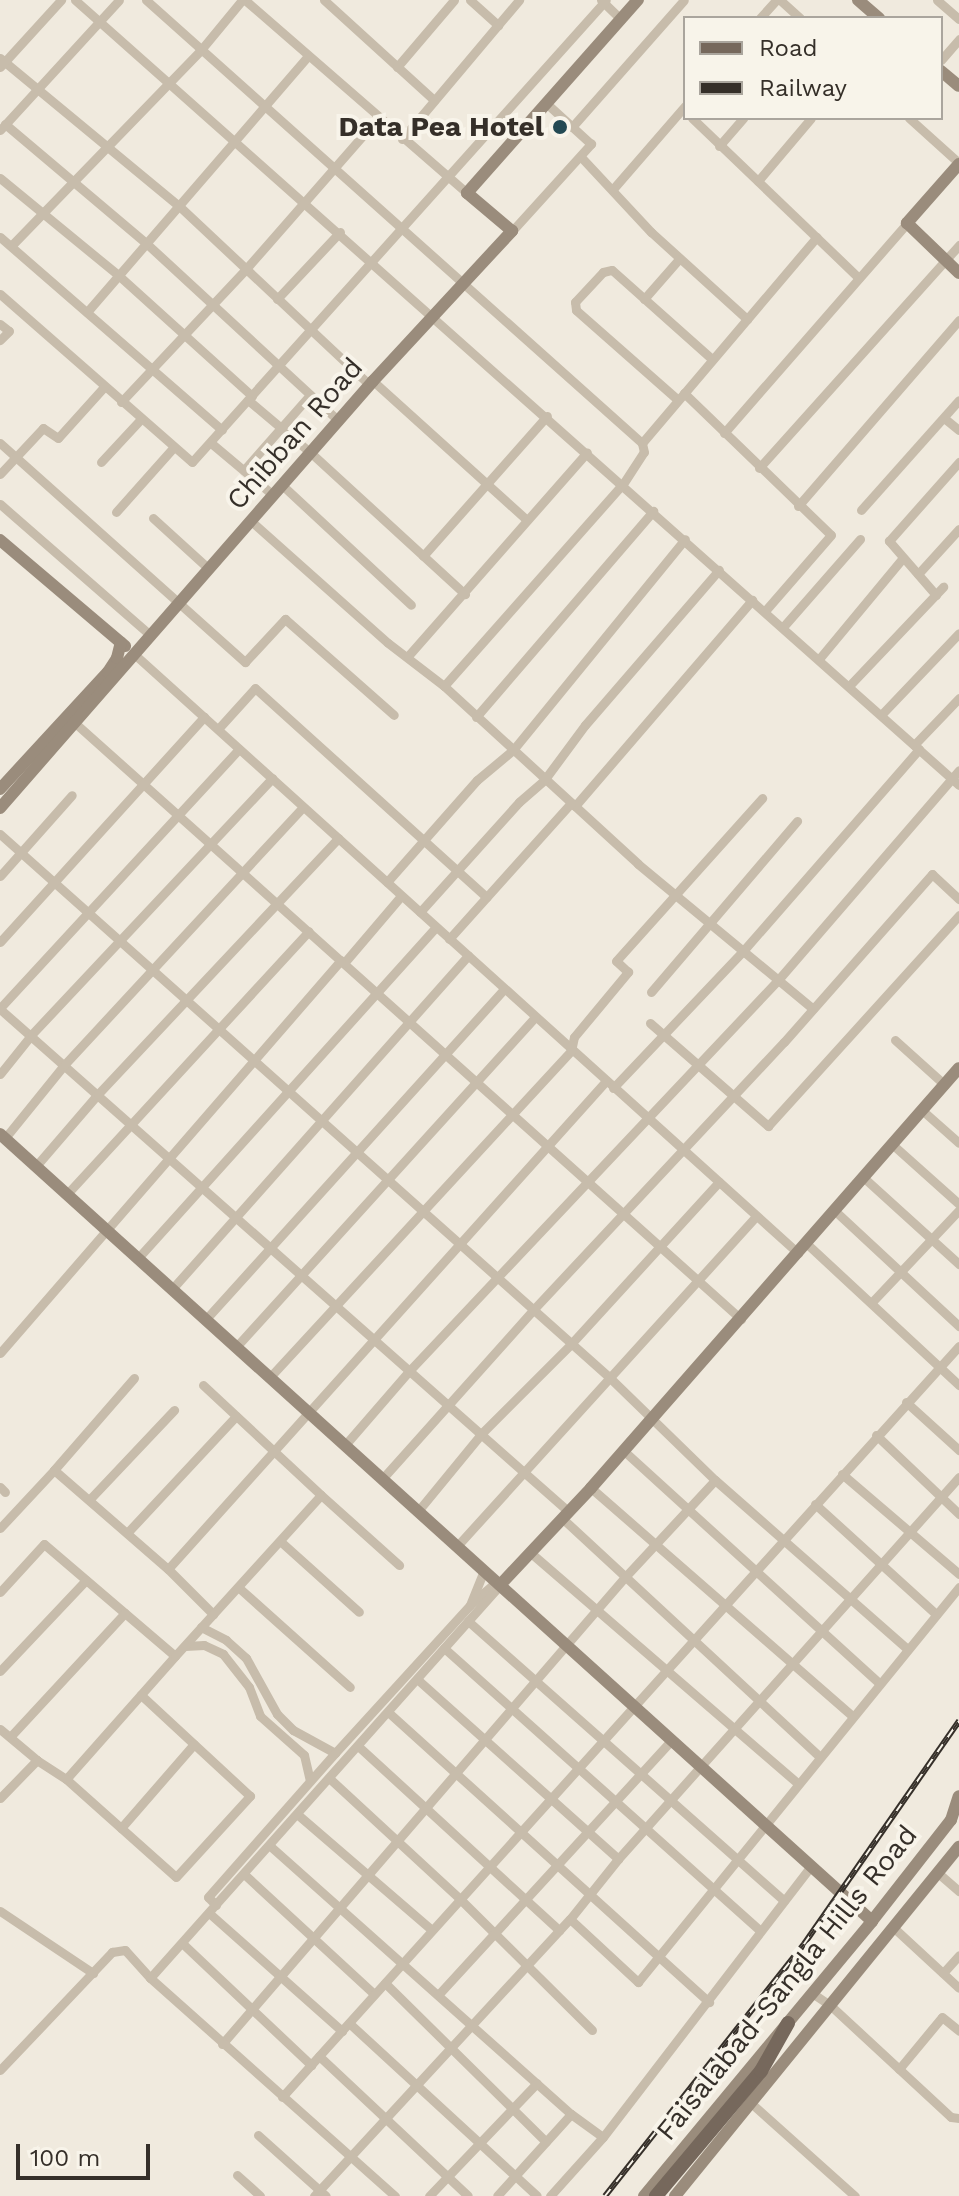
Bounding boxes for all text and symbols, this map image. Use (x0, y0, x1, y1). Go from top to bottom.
legend (683, 16, 943, 120)
text: Road (759, 34, 818, 62)
text: Railway (759, 74, 847, 102)
place label: Data Pea Hotel (338, 110, 544, 144)
marker: Data Pea Hotel (551, 118, 569, 136)
street label: Chibban Road (220, 351, 370, 517)
street label: Faisalabad-Sangla Hills Road (649, 1819, 925, 2147)
scale bar (20, 2128, 154, 2178)
text: 100 m (30, 2144, 100, 2172)

